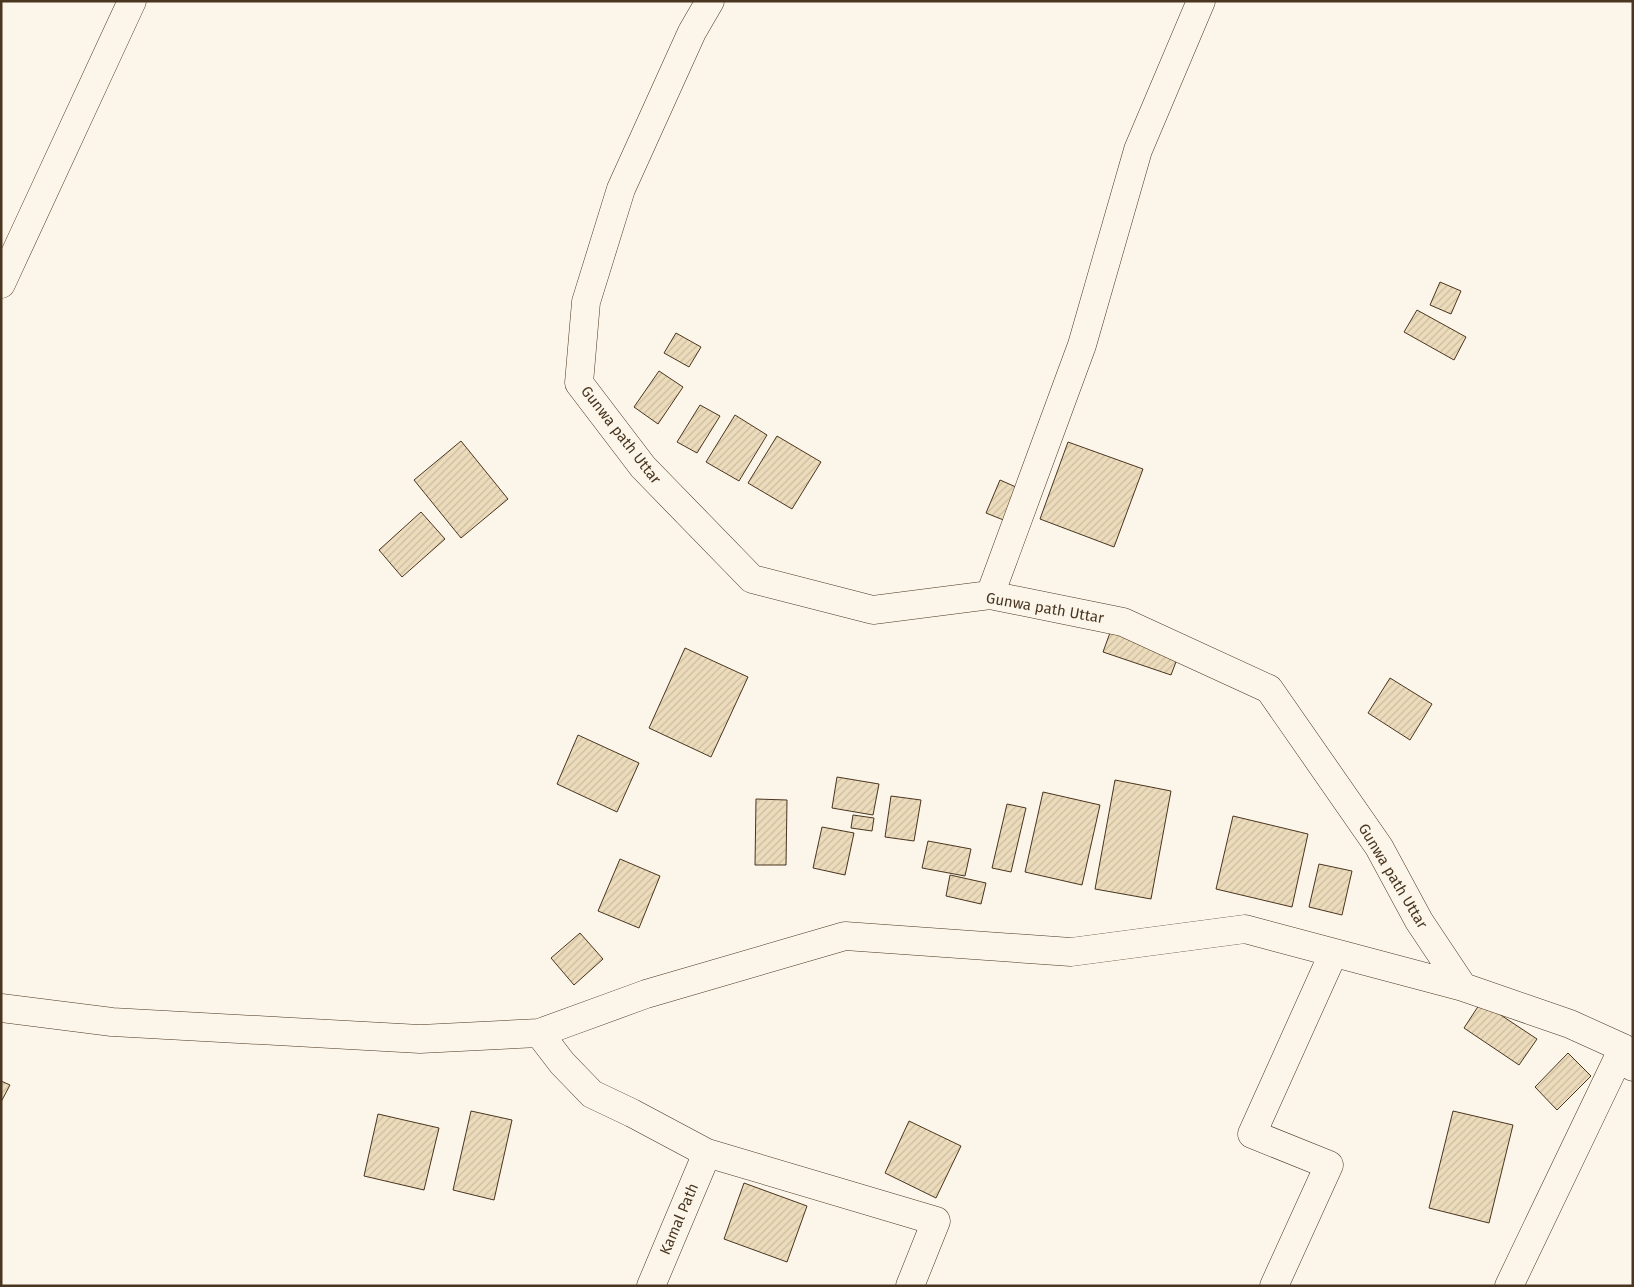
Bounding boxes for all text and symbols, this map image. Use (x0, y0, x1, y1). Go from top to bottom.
street label: Gunwa path Uttar (577, 382, 665, 488)
street label: Gunwa path Uttar (985, 589, 1106, 627)
street label: Gunwa path Uttar (1355, 820, 1432, 932)
street label: Kamal Path (656, 1180, 702, 1258)

